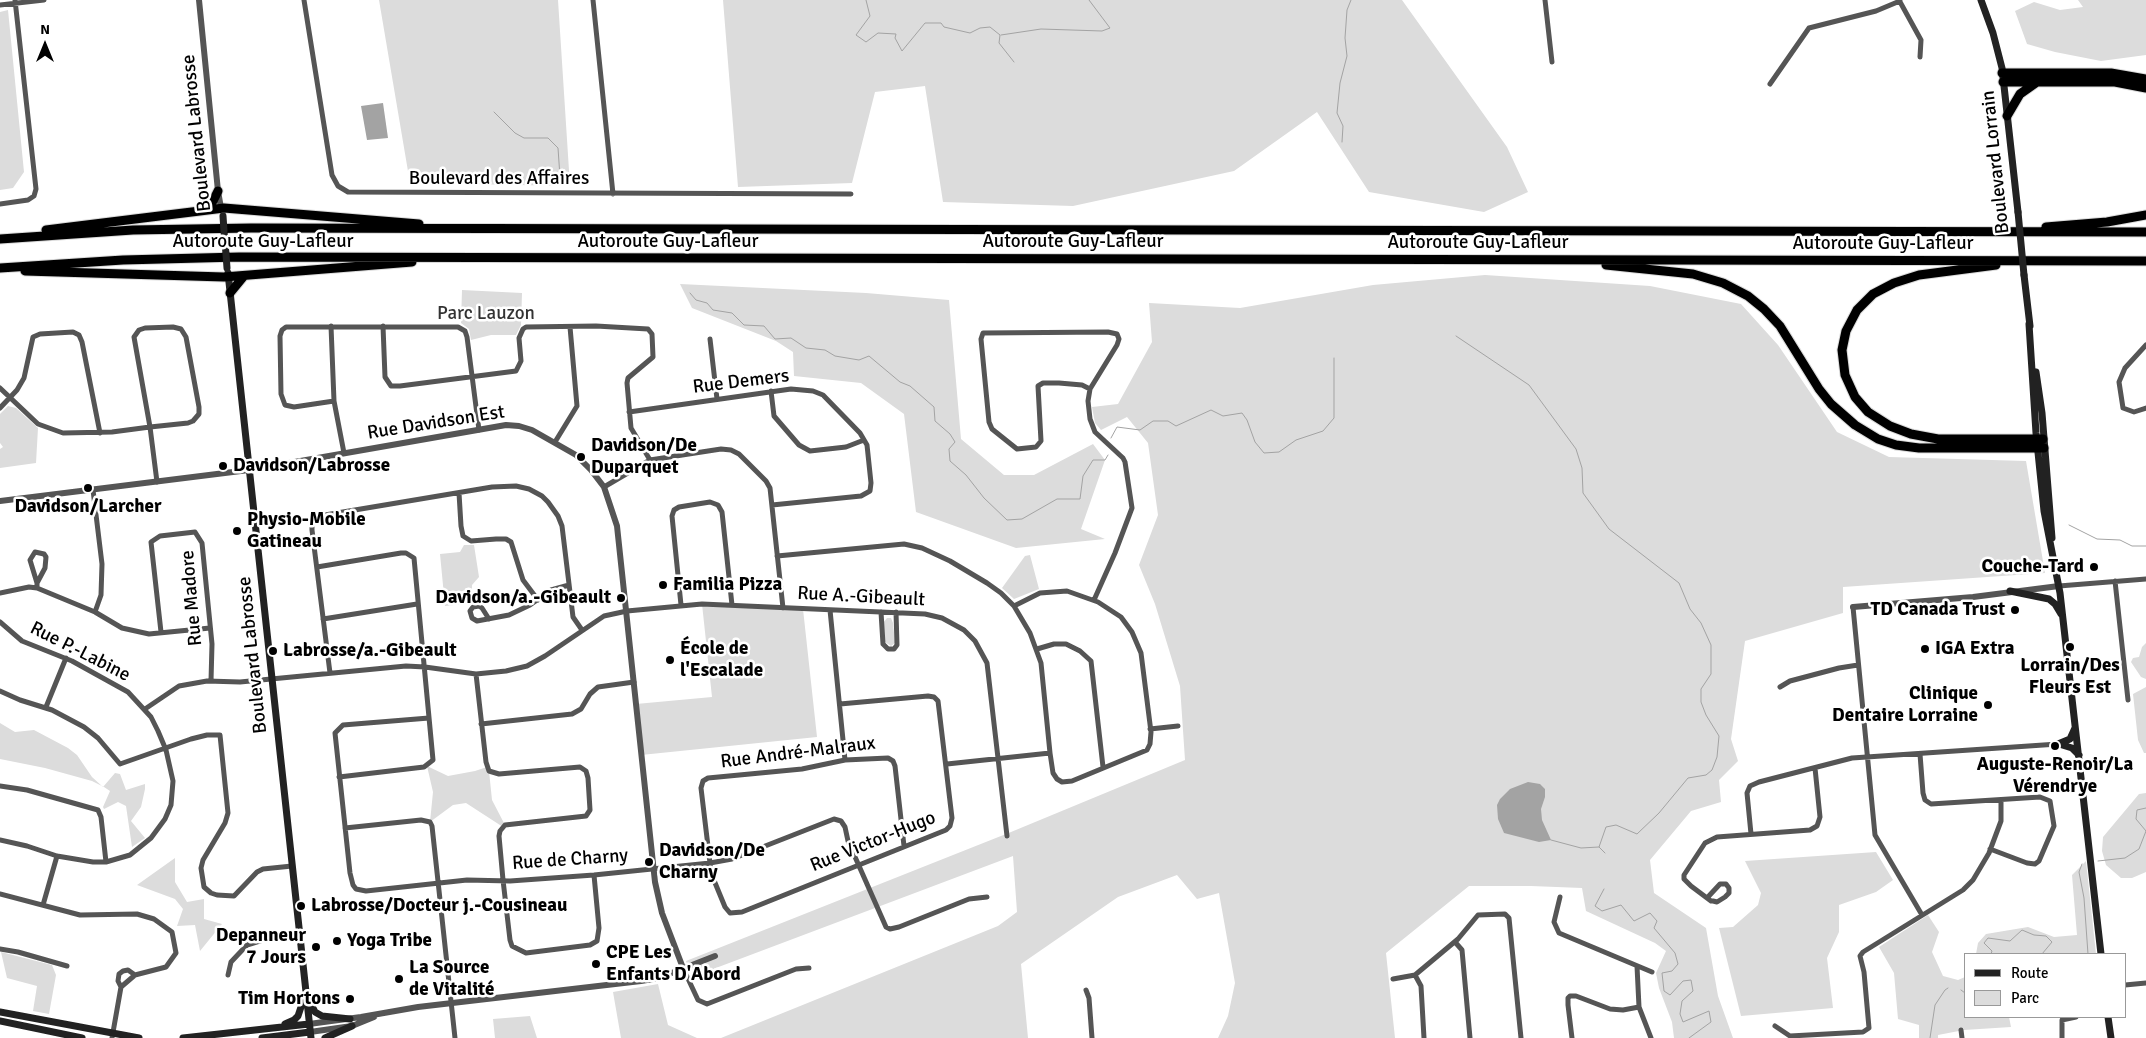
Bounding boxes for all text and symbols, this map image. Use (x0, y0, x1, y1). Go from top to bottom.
north arrow (20, 20, 70, 70)
text: N (40, 21, 50, 38)
street label: Boulevard Labrosse (177, 53, 217, 213)
street label: Boulevard Lorrain (1977, 89, 2015, 235)
street label: Boulevard des Affaires (409, 168, 589, 190)
street label: Autoroute Guy-Lafleur (172, 231, 354, 253)
street label: Autoroute Guy-Lafleur (577, 231, 759, 253)
street label: Autoroute Guy-Lafleur (982, 231, 1164, 253)
street label: Autoroute Guy-Lafleur (1387, 232, 1569, 254)
street label: Autoroute Guy-Lafleur (1792, 233, 1974, 255)
park label: Parc Lauzon (437, 303, 535, 325)
street label: Rue Demers (692, 365, 790, 399)
street label: Rue Davidson Est (366, 401, 506, 445)
place label: Davidson/De Duparquet (591, 435, 697, 479)
marker: Davidson/De Duparquet (575, 451, 587, 463)
place label: Davidson/Labrosse (233, 455, 390, 477)
marker: Davidson/Labrosse (217, 460, 229, 472)
marker: Davidson/Larcher (82, 482, 94, 494)
place label: Davidson/Larcher (14, 496, 162, 518)
place label: Physio-Mobile Gatineau (247, 509, 366, 553)
marker: Physio-Mobile Gatineau (231, 525, 243, 537)
street label: Rue Madore (176, 549, 208, 647)
place label: Couche-Tard (1981, 556, 2084, 578)
marker: Couche-Tard (2088, 561, 2100, 573)
place label: Familia Pizza (673, 574, 782, 596)
street label: Boulevard Labrosse (233, 575, 273, 735)
marker: Familia Pizza (657, 579, 669, 591)
street label: Rue A.-Gibeault (797, 582, 925, 612)
place label: Davidson/a.-Gibeault (435, 587, 611, 609)
marker: Davidson/a.-Gibeault (615, 592, 627, 604)
place label: TD Canada Trust (1871, 599, 2005, 621)
marker: TD Canada Trust (2009, 604, 2021, 616)
street label: Rue P.-Labine (26, 617, 134, 687)
place label: École de l'Escalade (680, 638, 763, 682)
place label: IGA Extra (1935, 638, 2014, 660)
place label: Labrosse/a.-Gibeault (283, 640, 457, 662)
marker: Lorrain/Des Fleurs Est (2064, 641, 2076, 653)
marker: IGA Extra (1919, 643, 1931, 655)
marker: Labrosse/a.-Gibeault (267, 645, 279, 657)
marker: École de l'Escalade (664, 654, 676, 666)
place label: Lorrain/Des Fleurs Est (2020, 655, 2120, 699)
place label: Clinique Dentaire Lorraine (1832, 683, 1978, 727)
marker: Clinique Dentaire Lorraine (1982, 699, 1994, 711)
street label: Rue André-Malraux (719, 732, 877, 774)
marker: Auguste-Renoir/La Vérendrye (2049, 740, 2061, 752)
place label: Auguste-Renoir/La Vérendrye (1977, 754, 2133, 798)
street label: Rue Victor-Hugo (807, 806, 939, 878)
place label: Davidson/De Charny (659, 840, 765, 884)
street label: Rue de Charny (511, 845, 629, 875)
marker: Davidson/De Charny (643, 856, 655, 868)
place label: Labrosse/Docteur j.-Cousineau (311, 895, 567, 917)
marker: Labrosse/Docteur j.-Cousineau (295, 900, 307, 912)
place label: Depanneur 7 Jours (216, 925, 306, 969)
place label: Yoga Tribe (347, 930, 432, 952)
marker: Yoga Tribe (331, 935, 343, 947)
marker: Depanneur 7 Jours (310, 941, 322, 953)
place label: CPE Les Enfants D'Abord (606, 942, 741, 986)
legend (1964, 953, 2126, 1018)
place label: La Source de Vitalité (409, 957, 494, 1001)
marker: CPE Les Enfants D'Abord (590, 958, 602, 970)
text: Route (2011, 964, 2048, 982)
marker: La Source de Vitalité (393, 973, 405, 985)
place label: Tim Hortons (238, 988, 340, 1010)
text: Parc (2011, 989, 2039, 1007)
marker: Tim Hortons (344, 993, 356, 1005)

